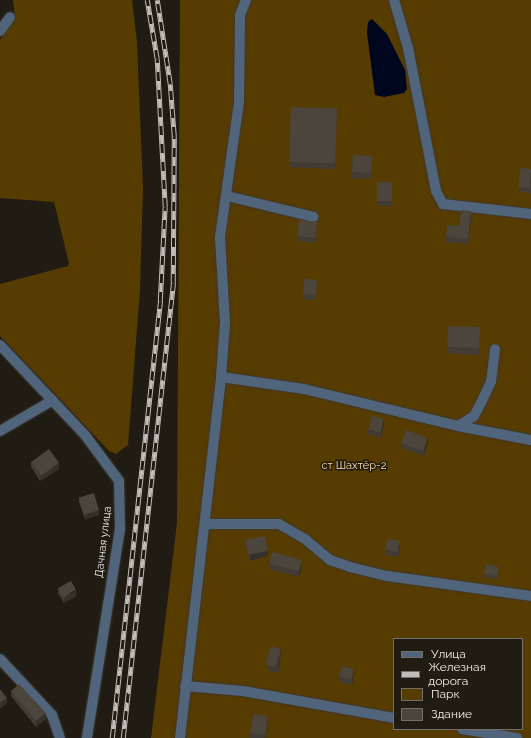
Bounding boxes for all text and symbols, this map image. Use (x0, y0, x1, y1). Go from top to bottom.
park label: ст Шахтёр-2 (322, 459, 386, 473)
street label: Дачная улица (93, 505, 115, 579)
legend (393, 638, 523, 730)
text: Улица (431, 647, 466, 661)
text: Железная дорога (428, 660, 486, 688)
text: Парк (431, 687, 460, 701)
text: Здание (431, 707, 472, 721)

